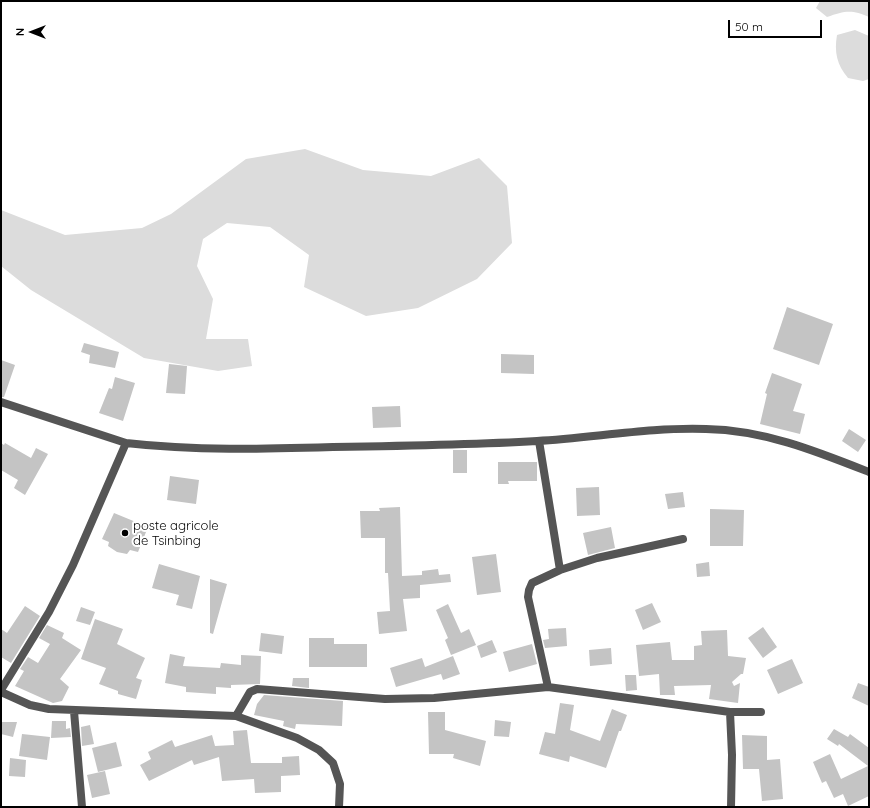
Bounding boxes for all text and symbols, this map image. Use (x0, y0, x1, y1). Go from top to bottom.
north arrow (12, 12, 52, 52)
scale bar (730, 12, 824, 38)
text: 50 m (735, 19, 763, 34)
text: N (13, 28, 27, 36)
place label: poste agricole de Tsinbing (133, 518, 219, 549)
marker: poste agricole de Tsinbing (120, 528, 130, 538)

